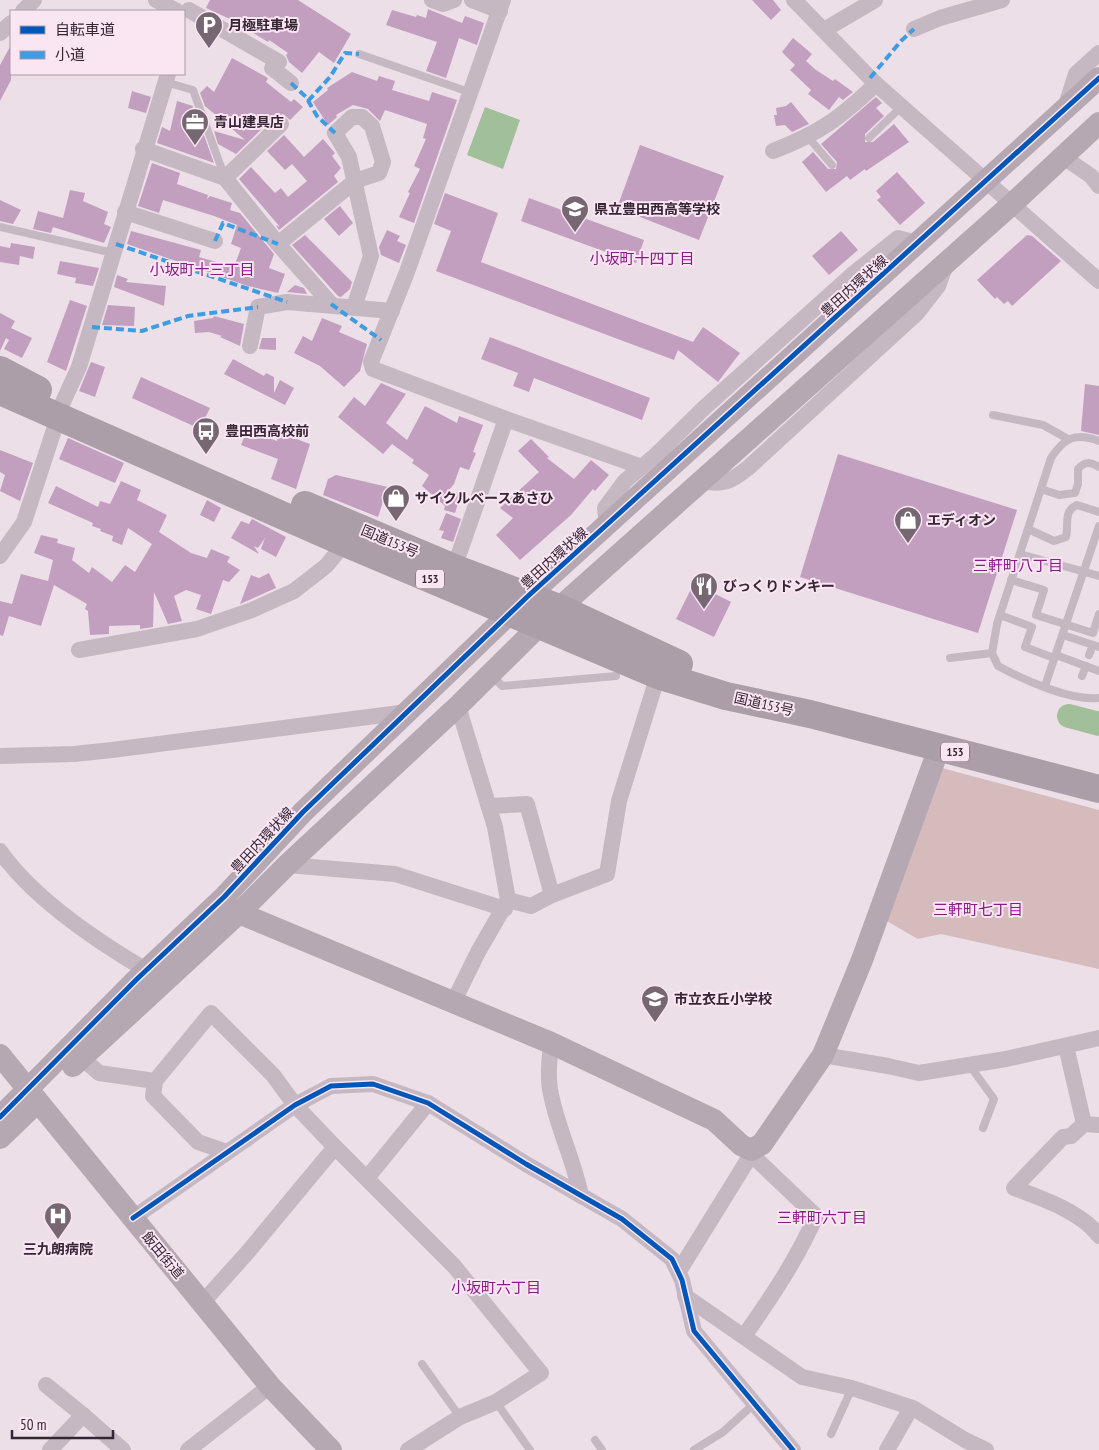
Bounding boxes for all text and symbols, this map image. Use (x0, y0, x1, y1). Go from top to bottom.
legend (10, 10, 185, 75)
parking icon: 月極駐車場 (194, 10, 224, 49)
place label: 月極駐車場 (228, 16, 298, 34)
text: 自転車道 (55, 20, 115, 39)
text: 小道 (55, 45, 85, 64)
office icon: 青山建具店 (180, 107, 210, 146)
place label: 青山建具店 (214, 113, 284, 131)
school or university icon: 県立豊田西高等学校 (560, 194, 590, 233)
place label: 県立豊田西高等学校 (594, 200, 720, 218)
district label: 小坂町十四丁目 (589, 249, 695, 268)
street label: 豊田内環状線 (817, 251, 891, 321)
district label: 小坂町十三丁目 (149, 260, 255, 279)
bus stop icon: 豊田西高校前 (191, 416, 221, 455)
place label: 豊田西高校前 (225, 422, 309, 440)
shop icon: サイクルベースあさひ (381, 483, 411, 522)
place label: サイクルベースあさひ (415, 489, 554, 507)
shop icon: エディオン (893, 505, 923, 544)
place label: エディオン (927, 511, 996, 529)
street label: 国道153号 (358, 521, 422, 561)
street label: 豊田内環状線 (517, 523, 591, 593)
district label: 三軒町八丁目 (973, 556, 1063, 575)
road number: 153 (416, 570, 444, 588)
restaurant icon: びっくりドンキー (689, 571, 719, 610)
place label: びっくりドンキー (723, 577, 835, 595)
street label: 国道153号 (732, 688, 796, 720)
road number: 153 (941, 742, 969, 762)
street label: 豊田内環状線 (227, 803, 297, 877)
district label: 三軒町七丁目 (933, 900, 1023, 919)
school or university icon: 市立衣丘小学校 (640, 984, 670, 1023)
place label: 市立衣丘小学校 (674, 990, 772, 1008)
hospital icon: 三九朗病院 (43, 1201, 73, 1240)
district label: 三軒町六丁目 (777, 1208, 867, 1227)
street label: 飯田街道 (138, 1228, 188, 1282)
place label: 三九朗病院 (23, 1240, 93, 1258)
district label: 小坂町六丁目 (451, 1278, 541, 1297)
scale bar (12, 1408, 114, 1440)
text: 50 m (20, 1415, 46, 1434)

